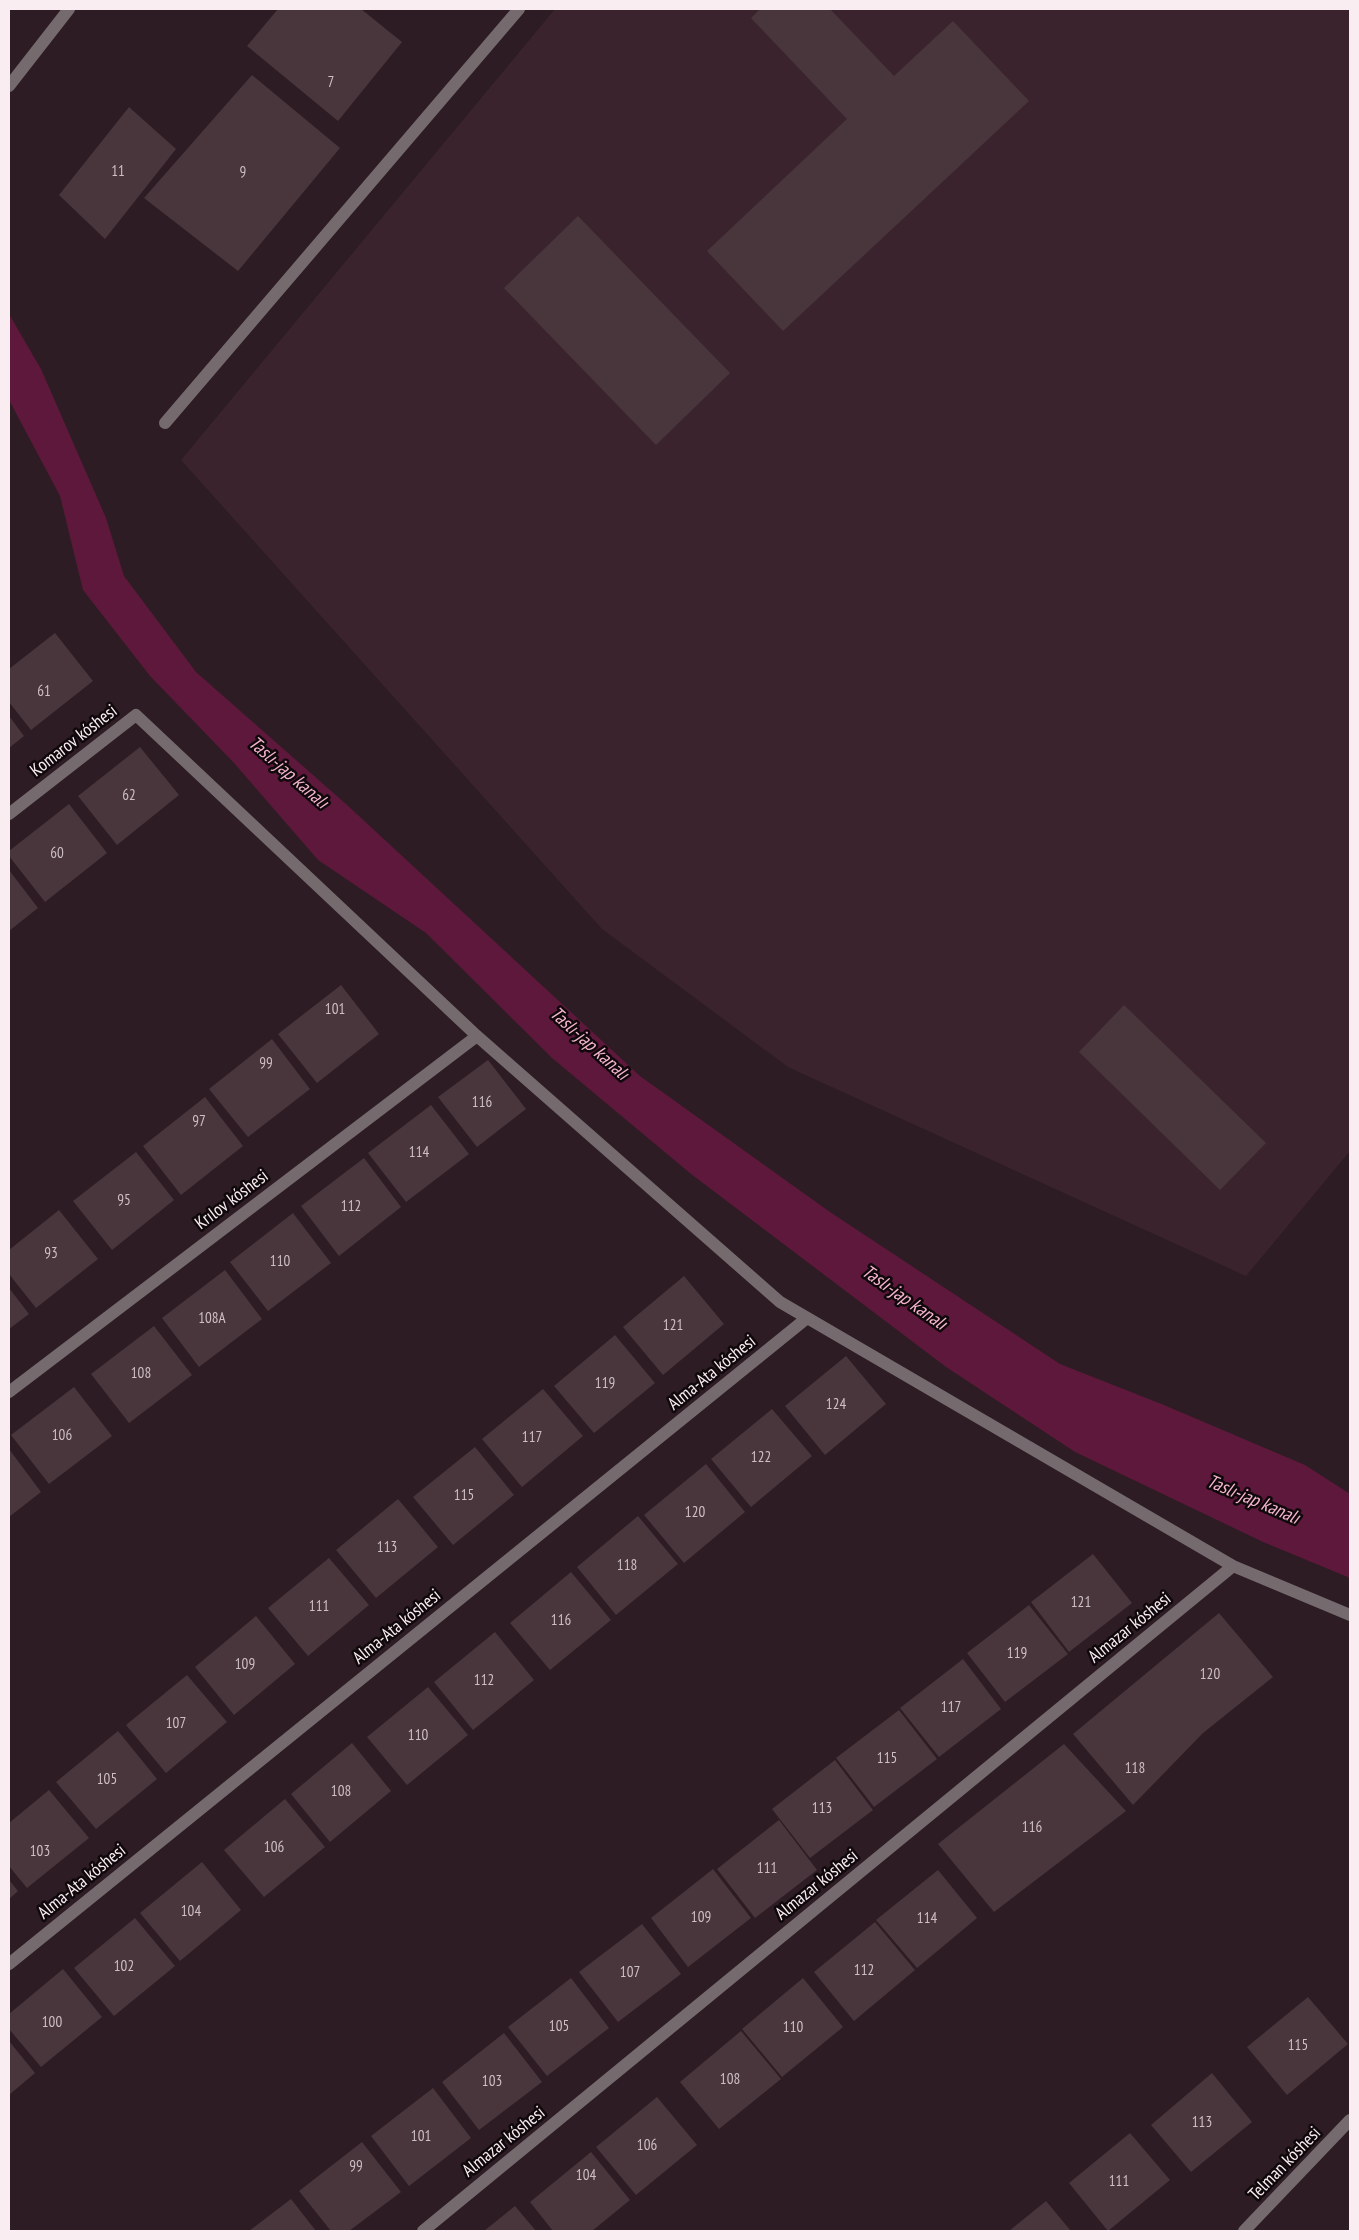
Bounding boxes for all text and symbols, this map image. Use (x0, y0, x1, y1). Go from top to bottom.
house number: 7 (328, 74, 334, 92)
house number: 11 (111, 163, 125, 181)
house number: 9 (240, 164, 246, 182)
house number: 61 (37, 683, 51, 701)
street label: Komarov kóshesi (26, 700, 122, 782)
water label: Taslı-jap kanalı (243, 732, 333, 814)
house number: 62 (122, 787, 136, 805)
house number: 60 (50, 845, 64, 863)
house number: 101 (325, 1001, 345, 1019)
water label: Taslı-jap kanalı (545, 1003, 633, 1085)
house number: 99 (259, 1055, 273, 1073)
house number: 116 (472, 1094, 492, 1112)
house number: 97 (192, 1113, 206, 1131)
house number: 114 (409, 1144, 429, 1162)
street label: Krılov kóshesi (191, 1166, 273, 1234)
house number: 95 (117, 1192, 131, 1210)
house number: 112 (341, 1198, 361, 1216)
house number: 93 (44, 1245, 58, 1263)
house number: 110 (270, 1253, 290, 1271)
water label: Taslı-jap kanalı (857, 1260, 951, 1336)
house number: 108A (198, 1310, 226, 1328)
house number: 121 (663, 1317, 683, 1335)
street label: Alma-Ata kóshesi (664, 1331, 760, 1415)
house number: 108 (131, 1365, 151, 1383)
house number: 119 (595, 1375, 615, 1393)
house number: 124 (826, 1396, 846, 1414)
house number: 106 (52, 1427, 72, 1445)
house number: 117 (522, 1429, 542, 1447)
house number: 122 (751, 1449, 771, 1467)
water label: Taslı-jap kanalı (1203, 1470, 1303, 1530)
house number: 115 (454, 1487, 474, 1505)
house number: 120 (685, 1504, 705, 1522)
house number: 113 (377, 1539, 397, 1557)
house number: 118 (617, 1557, 637, 1575)
street label: Alma-Ata kóshesi (349, 1585, 445, 1669)
street label: Almazar kóshesi (1084, 1588, 1176, 1668)
house number: 121 (1071, 1594, 1091, 1612)
house number: 111 (309, 1598, 329, 1616)
house number: 116 (551, 1612, 571, 1630)
house number: 119 (1007, 1645, 1027, 1663)
house number: 109 (235, 1656, 255, 1674)
house number: 120 (1200, 1666, 1220, 1684)
house number: 112 (474, 1672, 494, 1690)
house number: 117 (941, 1699, 961, 1717)
house number: 107 (166, 1715, 186, 1733)
house number: 110 (408, 1727, 428, 1745)
house number: 115 (877, 1750, 897, 1768)
house number: 118 (1125, 1760, 1145, 1778)
house number: 105 (97, 1771, 117, 1789)
house number: 108 (331, 1783, 351, 1801)
house number: 113 (812, 1800, 832, 1818)
house number: 116 (1022, 1819, 1042, 1837)
house number: 106 (264, 1839, 284, 1857)
street label: Alma-Ata kóshesi (34, 1840, 130, 1924)
house number: 103 (30, 1843, 50, 1861)
street label: Almazar kóshesi (771, 1845, 863, 1925)
house number: 111 (757, 1860, 777, 1878)
house number: 104 (181, 1903, 201, 1921)
house number: 109 (691, 1909, 711, 1927)
house number: 114 (917, 1910, 937, 1928)
house number: 102 (114, 1958, 134, 1976)
house number: 112 (854, 1962, 874, 1980)
house number: 107 (620, 1964, 640, 1982)
house number: 100 (42, 2014, 62, 2032)
house number: 105 (549, 2018, 569, 2036)
house number: 110 (783, 2019, 803, 2037)
house number: 115 (1288, 2037, 1308, 2055)
house number: 108 (720, 2071, 740, 2089)
house number: 103 (482, 2073, 502, 2091)
street label: Almazar kóshesi (458, 2102, 550, 2182)
house number: 113 (1192, 2114, 1212, 2132)
street label: Telman kóshesi (1244, 2123, 1326, 2205)
house number: 101 (411, 2128, 431, 2146)
house number: 106 (637, 2137, 657, 2155)
house number: 99 (349, 2158, 363, 2176)
house number: 104 (576, 2167, 596, 2185)
house number: 111 (1109, 2173, 1129, 2191)

